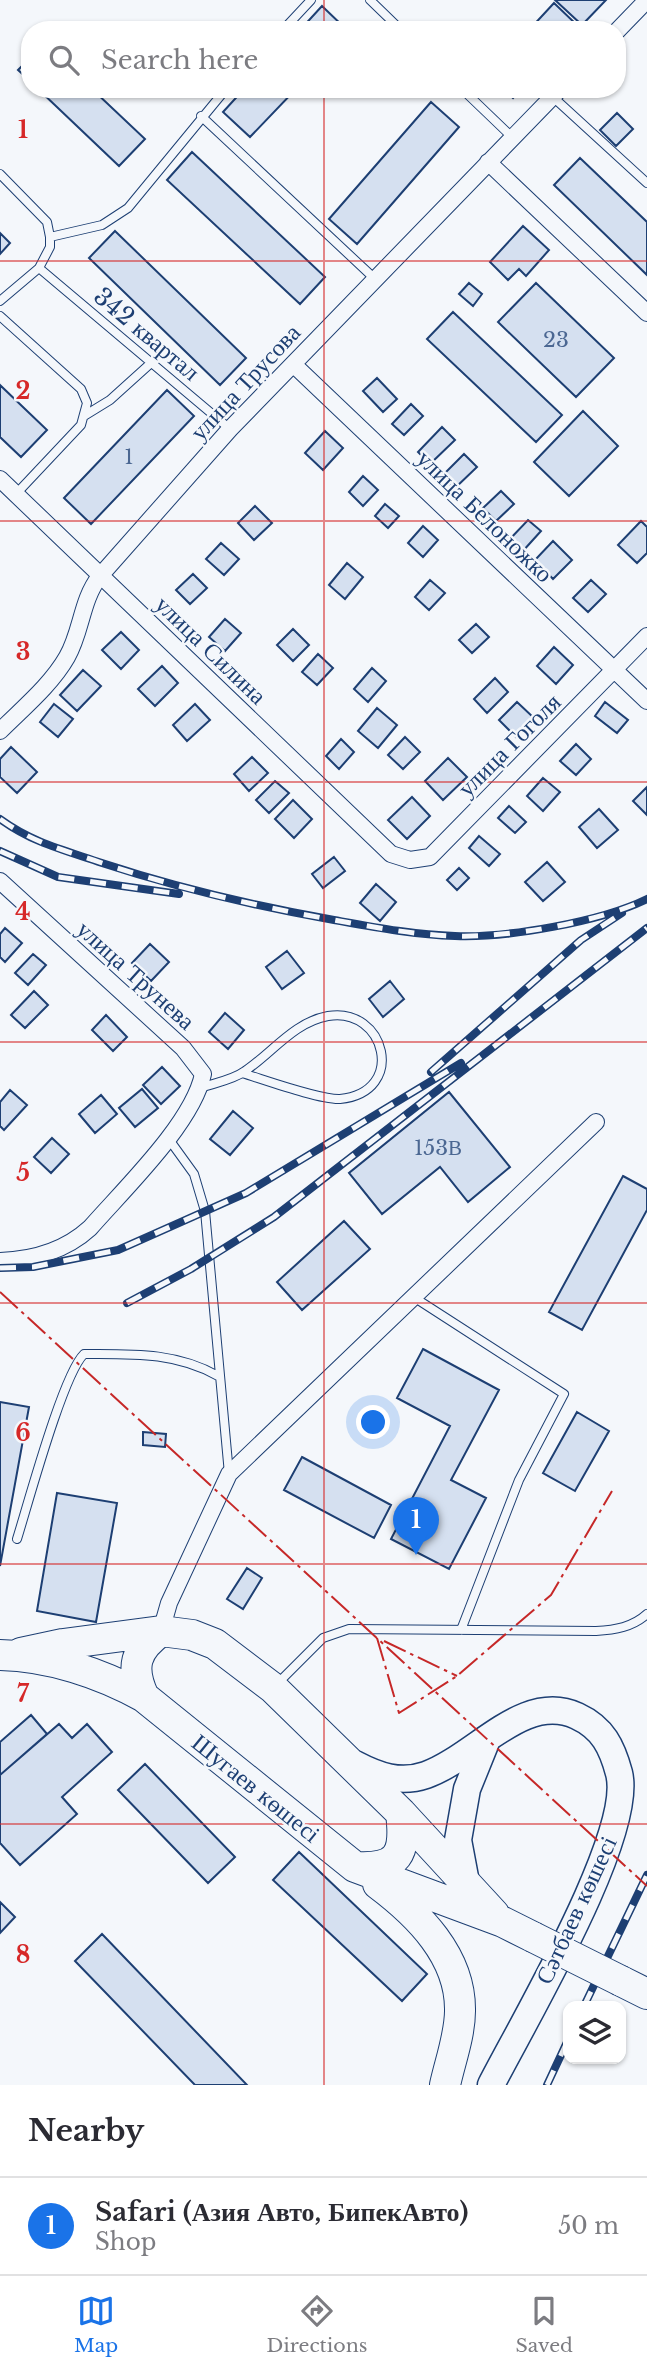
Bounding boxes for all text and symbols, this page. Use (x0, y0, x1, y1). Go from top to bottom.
search box (21, 21, 626, 98)
icon: search (45, 41, 83, 79)
text: Search here (101, 44, 258, 76)
text: 1 (18, 116, 28, 144)
street label: 342 квартал (88, 281, 206, 387)
street label: улица Трусова (184, 318, 306, 446)
house number: 23 (543, 327, 569, 353)
text: 2 (16, 377, 30, 405)
house number: 1 (124, 444, 134, 470)
street label: улица Белоножко (411, 444, 559, 588)
street label: улица Силина (149, 590, 273, 710)
text: 3 (16, 638, 30, 666)
street label: улица Гоголя (451, 687, 567, 803)
text: 4 (15, 898, 31, 926)
street label: улица Трунева (71, 914, 201, 1036)
house number: 153В (414, 1135, 462, 1161)
text: 5 (16, 1159, 30, 1187)
your location (356, 1405, 390, 1439)
text: 6 (15, 1419, 31, 1447)
pin: 1 (393, 1497, 439, 1555)
text: 7 (17, 1680, 30, 1708)
street label: Шугаев көшесі (186, 1728, 326, 1849)
street label: Сәтбаев көшесі (529, 1831, 623, 1988)
text: 8 (16, 1941, 30, 1969)
map controls (563, 2001, 626, 2064)
button: layers (563, 2001, 626, 2064)
text: Nearby (28, 2112, 144, 2149)
text: Safari (Азия Авто, БипекАвто) (95, 2196, 468, 2228)
text: 1 (46, 2212, 56, 2240)
text: 50 m (558, 2212, 619, 2240)
text: Shop (95, 2228, 156, 2256)
tab: Map (74, 2292, 118, 2357)
tab: Directions (266, 2292, 367, 2357)
tab: Saved (516, 2292, 573, 2357)

